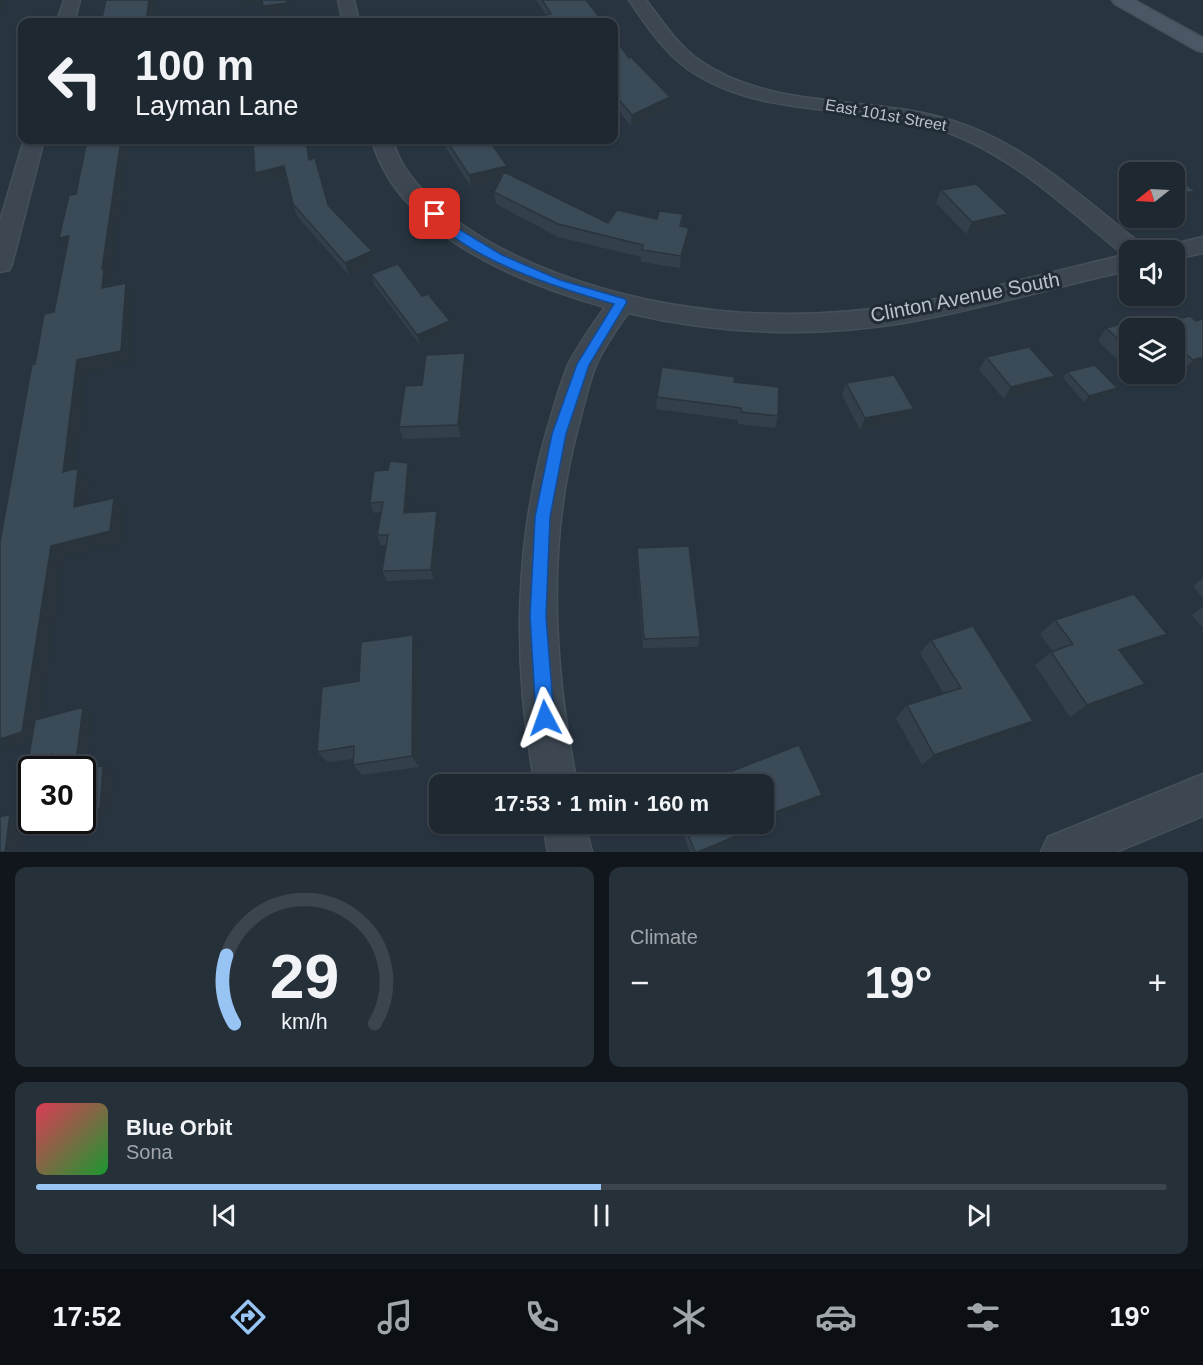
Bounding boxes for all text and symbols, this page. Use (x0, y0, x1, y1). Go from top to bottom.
icon: left (36, 42, 114, 120)
text: 100 m (135, 42, 254, 89)
text: Layman Lane (135, 91, 299, 121)
street label: East 101st Street (824, 96, 948, 134)
north arrow (1119, 162, 1185, 228)
map controls (1119, 162, 1185, 384)
pin (409, 188, 460, 239)
icon: arrive (418, 197, 451, 230)
button: sound (1119, 240, 1185, 306)
street label: Clinton Avenue South (869, 268, 1061, 326)
button: layers (1119, 318, 1185, 384)
position arrow (513, 686, 577, 750)
speed limit sign: 30 (18, 756, 96, 834)
text: 17:53 · 1 min · 160 m (494, 791, 709, 816)
text: Climate (630, 926, 698, 948)
text: 29 (270, 942, 339, 1011)
text: 19° (864, 957, 933, 1008)
text: − (630, 964, 649, 1001)
text: + (1148, 964, 1167, 1001)
text: km/h (281, 1010, 328, 1034)
text: Blue Orbit (126, 1115, 232, 1140)
text: Sona (126, 1141, 173, 1163)
icon: previous (208, 1199, 241, 1232)
icon: pause (585, 1199, 618, 1232)
icon: next (962, 1199, 995, 1232)
icon: directions (227, 1296, 269, 1338)
icon: music (374, 1296, 416, 1338)
icon: phone (521, 1296, 563, 1338)
icon: climate (668, 1296, 710, 1338)
icon: car (815, 1296, 857, 1338)
icon: filters (962, 1296, 1004, 1338)
text: 17:52 (53, 1302, 122, 1332)
text: 19° (1110, 1302, 1150, 1332)

